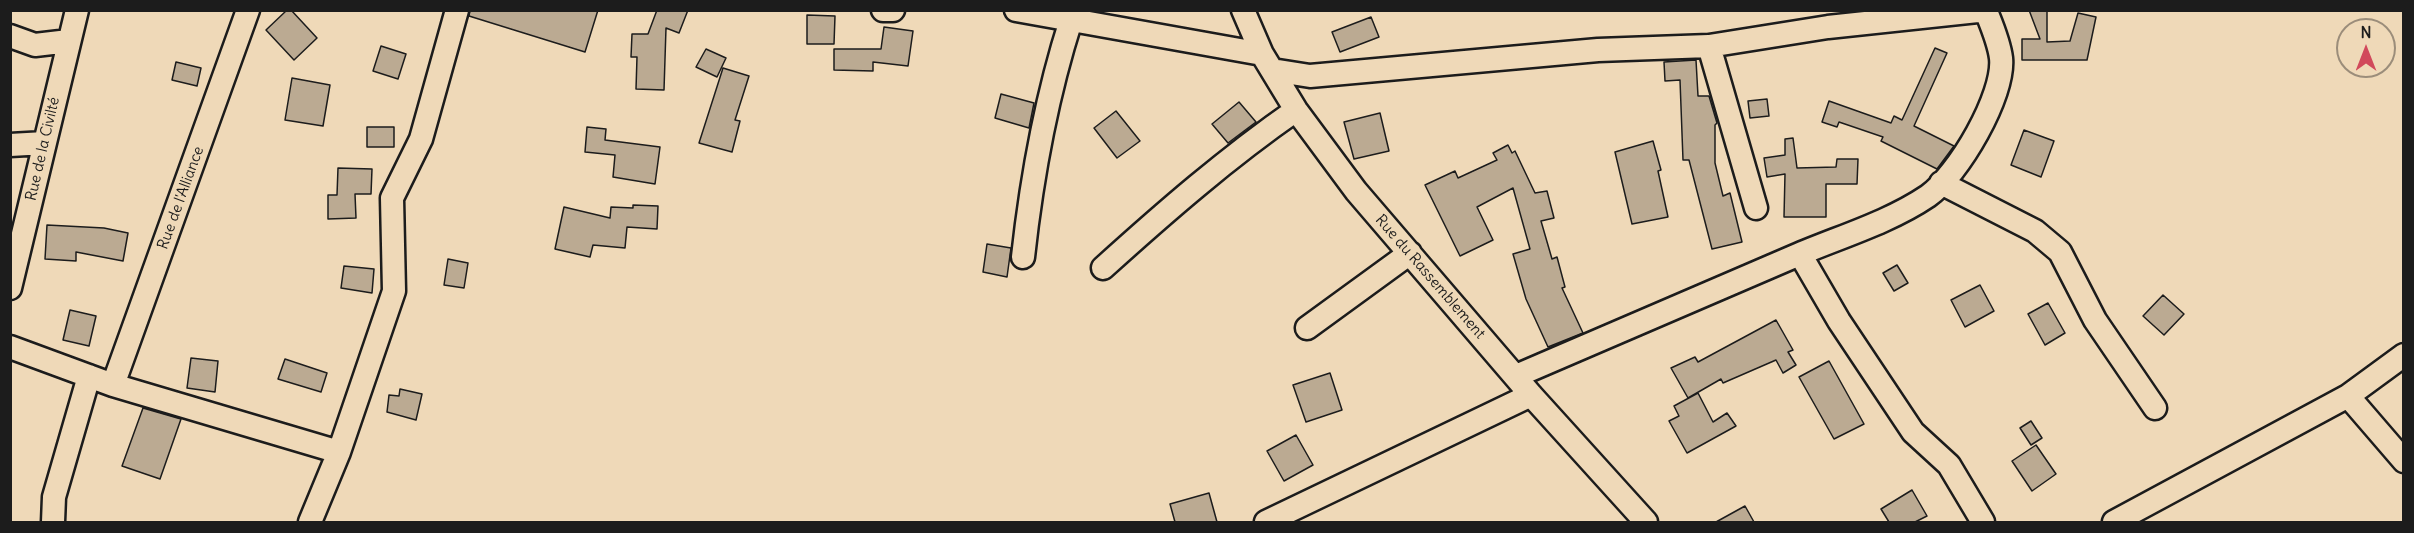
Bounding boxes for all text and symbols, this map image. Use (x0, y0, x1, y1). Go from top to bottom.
north arrow (2336, 18, 2396, 78)
text: N (2360, 22, 2372, 42)
street label: Rue de la Civilté (22, 95, 64, 203)
street label: Rue de l'Alliance (154, 144, 208, 252)
street label: Rue du Rassemblement (1371, 211, 1489, 343)

